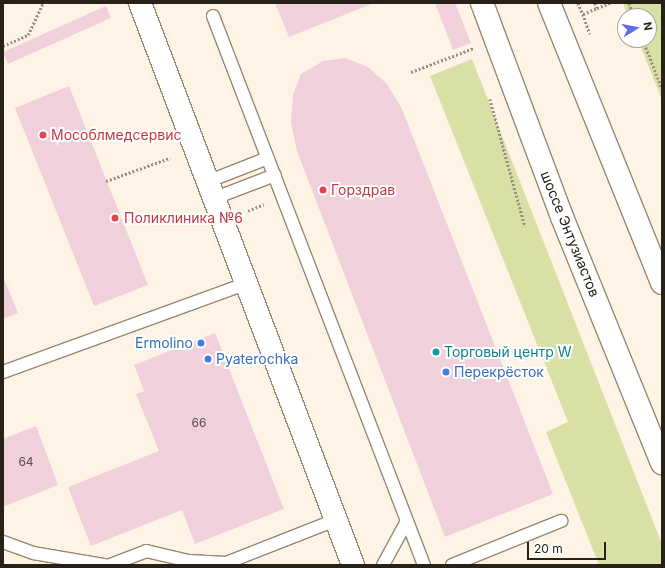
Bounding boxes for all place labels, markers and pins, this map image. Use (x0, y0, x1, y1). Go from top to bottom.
place label: Мособлмедсервис (51, 127, 181, 143)
marker: Мособлмедсервис (38, 130, 48, 140)
place label: Горздрав (331, 182, 395, 198)
marker: Горздрав (318, 185, 328, 195)
place label: Поликлиника №6 (124, 210, 243, 226)
marker: Поликлиника №6 (109, 212, 121, 224)
place label: Ermolino (135, 335, 193, 351)
marker: Ermolino (196, 338, 206, 348)
place label: Торговый центр W (444, 344, 571, 360)
marker: Торговый центр W (431, 347, 441, 357)
place label: Pyaterochka (216, 351, 298, 367)
marker: Pyaterochka (203, 354, 213, 364)
place label: Перекрёсток (454, 364, 544, 380)
marker: Перекрёсток (441, 367, 451, 377)

